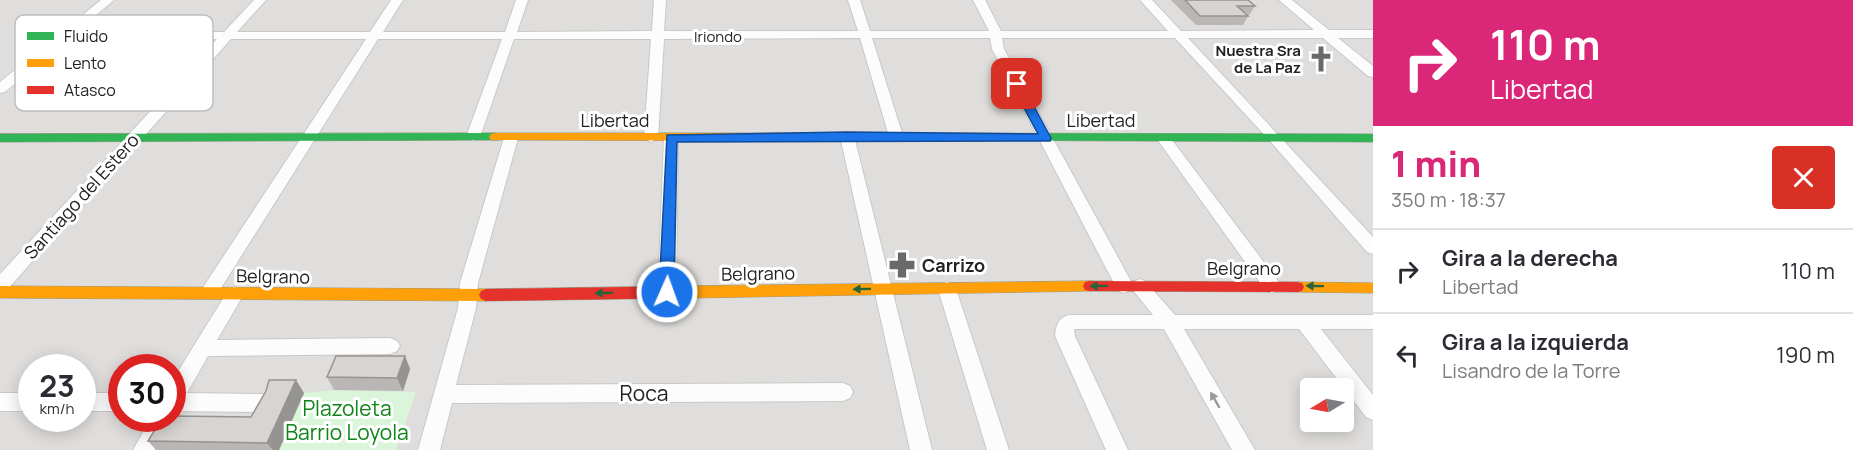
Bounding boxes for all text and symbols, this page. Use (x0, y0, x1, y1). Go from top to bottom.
legend (15, 15, 213, 111)
text: 110 m (1490, 15, 1601, 73)
icon: right (1391, 24, 1469, 102)
text: Fluido (64, 25, 108, 47)
street label: Iriondo (694, 26, 742, 47)
place label: Nuestra Sra de La Paz (1215, 40, 1301, 78)
church icon: Nuestra Sra de La Paz (1306, 44, 1336, 74)
text: Lento (64, 52, 106, 74)
pin (991, 58, 1042, 109)
icon: arrive (1000, 67, 1033, 100)
text: Libertad (1490, 70, 1593, 107)
text: Atasco (64, 79, 116, 101)
street label: Libertad (581, 108, 649, 132)
street label: Libertad (1067, 108, 1135, 132)
street label: Santiago del Estero (18, 128, 144, 264)
text: 1 min (1391, 139, 1481, 188)
button: close (1772, 146, 1835, 209)
text: 350 m · 18:37 (1391, 186, 1506, 213)
text: Gira a la derecha (1442, 243, 1618, 273)
pharmacy icon: Carrizo (887, 250, 917, 280)
place label: Carrizo (922, 253, 985, 277)
icon: right (1391, 255, 1424, 288)
street label: Belgrano (1207, 256, 1281, 280)
text: 110 m (1781, 256, 1835, 286)
position arrow (635, 260, 699, 324)
street label: Belgrano (721, 260, 795, 286)
street label: Belgrano (236, 263, 310, 289)
text: Libertad (1442, 273, 1519, 300)
one-way arrow (1089, 282, 1108, 291)
one-way arrow (1305, 282, 1324, 291)
one-way arrow (852, 285, 871, 294)
one-way arrow (594, 288, 613, 298)
text: Gira a la izquierda (1442, 327, 1629, 357)
icon: left (1391, 339, 1424, 372)
text: 190 m (1776, 340, 1835, 370)
speed limit sign: 30 (108, 354, 186, 432)
text: Lisandro de la Torre (1442, 357, 1620, 384)
text: 23 (39, 365, 75, 406)
north arrow (1300, 378, 1354, 432)
map controls (1300, 378, 1354, 432)
street label: Roca (620, 379, 668, 407)
one-way arrow (1210, 391, 1220, 408)
park label: Plazoleta Barrio Loyola (285, 394, 409, 446)
text: km/h (40, 398, 74, 419)

